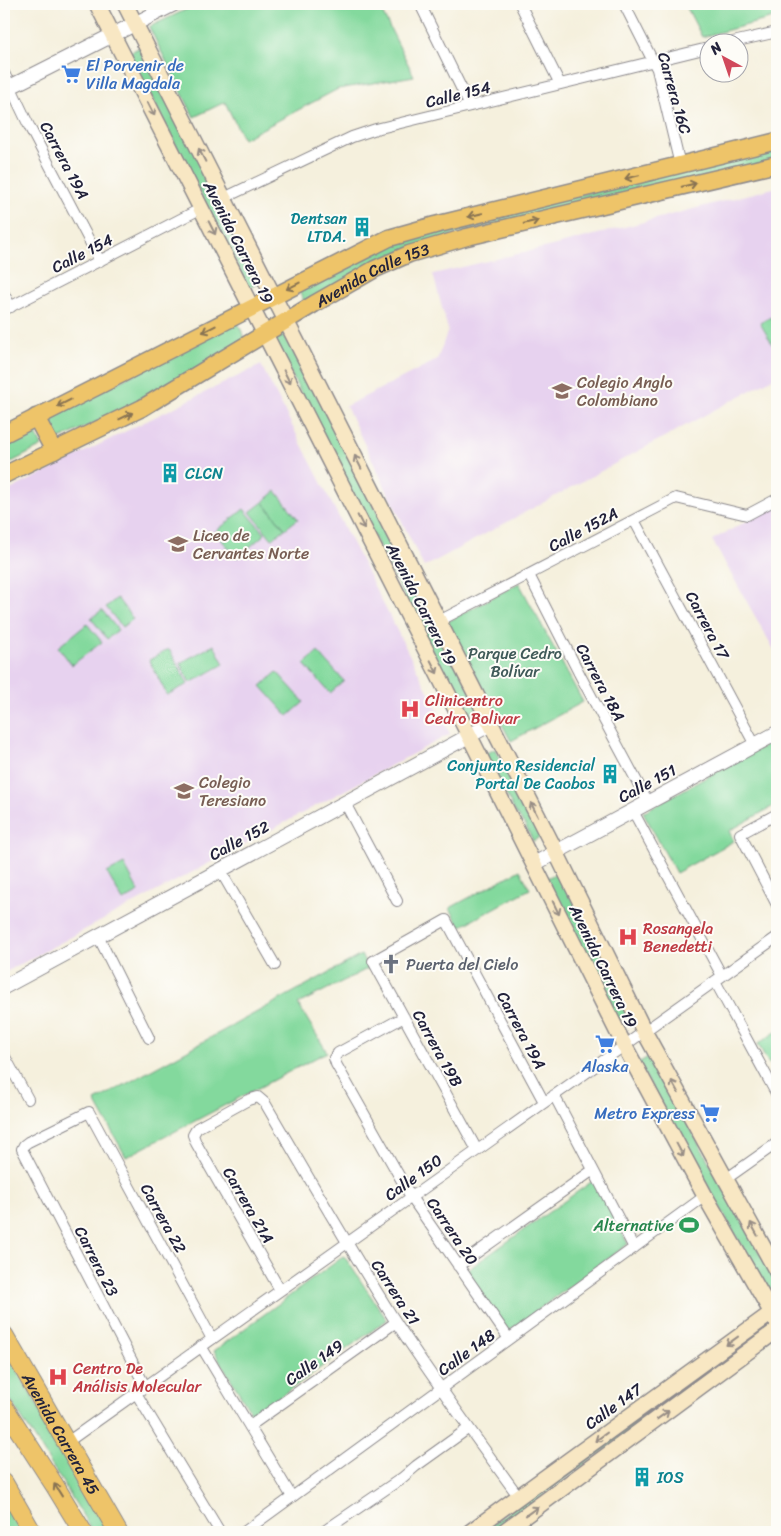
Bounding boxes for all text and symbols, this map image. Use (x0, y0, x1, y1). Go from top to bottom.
north arrow (698, 32, 748, 82)
text: N (703, 36, 728, 62)
street label: Carrera 16C (649, 49, 700, 138)
place label: El Porvenir de Villa Magdala (86, 51, 184, 98)
supermarket icon: El Porvenir de Villa Magdala (60, 63, 82, 85)
street label: Calle 154 (423, 72, 494, 117)
one-way arrow (147, 101, 156, 116)
street label: Carrera 19A (32, 116, 97, 205)
one-way arrow (197, 148, 206, 163)
one-way arrow (625, 173, 641, 182)
street label: Avenida Carrera 19 (195, 175, 282, 309)
one-way arrow (681, 180, 697, 189)
place label: Dentsan LTDA. (290, 204, 347, 251)
one-way arrow (467, 211, 483, 220)
building icon: Dentsan LTDA. (351, 216, 373, 238)
one-way arrow (523, 217, 539, 226)
one-way arrow (208, 220, 217, 235)
street label: Calle 154 (46, 226, 118, 281)
street label: Avenida Calle 153 (309, 235, 433, 316)
one-way arrow (286, 282, 301, 291)
one-way arrow (201, 324, 216, 334)
place label: Colegio Anglo Colombiano (577, 368, 673, 415)
one-way arrow (283, 369, 293, 384)
school or university icon: Colegio Anglo Colombiano (551, 380, 573, 402)
one-way arrow (57, 399, 72, 408)
one-way arrow (118, 411, 133, 420)
one-way arrow (353, 455, 363, 470)
place label: CLCN (185, 459, 223, 488)
building icon: CLCN (159, 462, 181, 484)
street label: Calle 152A (543, 499, 624, 560)
one-way arrow (357, 514, 366, 529)
place label: Liceo de Cervantes Norte (193, 521, 309, 568)
school or university icon: Liceo de Cervantes Norte (167, 533, 189, 555)
street label: Avenida Carrera 19 (378, 537, 465, 671)
street label: Carrera 17 (677, 586, 738, 666)
street label: Carrera 18A (568, 638, 633, 727)
park label: Parque Cedro Bolívar (468, 639, 562, 686)
one-way arrow (430, 659, 440, 674)
place label: Clinicentro Cedro Bolivar (425, 686, 521, 733)
hospital icon: Clinicentro Cedro Bolivar (399, 698, 421, 720)
place label: Conjunto Residencial Portal De Caobos (447, 751, 596, 798)
street label: Calle 151 (613, 756, 682, 811)
building icon: Conjunto Residencial Portal De Caobos (599, 763, 621, 785)
place label: Colegio Teresiano (199, 768, 266, 815)
school or university icon: Colegio Teresiano (173, 780, 195, 802)
one-way arrow (529, 801, 539, 816)
street label: Calle 152 (204, 812, 275, 869)
street label: Avenida Carrera 19 (561, 898, 646, 1033)
one-way arrow (551, 900, 561, 915)
place label: Rosangela Benedetti (643, 914, 713, 961)
hospital icon: Rosangela Benedetti (617, 926, 639, 948)
place label: Puerta del Cielo (406, 950, 518, 979)
church icon: Puerta del Cielo (380, 953, 402, 975)
street label: Carrera 19A (489, 986, 554, 1075)
street label: Carrera 19B (404, 1004, 471, 1092)
supermarket icon: Alaska (594, 1033, 616, 1055)
place label: Alaska (581, 1052, 629, 1081)
one-way arrow (670, 1079, 680, 1094)
place label: Metro Express (594, 1099, 696, 1128)
supermarket icon: Metro Express (699, 1102, 721, 1124)
one-way arrow (676, 1142, 685, 1157)
street label: Calle 150 (378, 1146, 449, 1209)
street label: Carrera 21A (215, 1161, 282, 1249)
street label: Carrera 22 (132, 1178, 195, 1259)
street label: Carrera 20 (419, 1191, 486, 1272)
place label: Alternative (592, 1211, 674, 1240)
sports icon: Alternative (678, 1214, 700, 1236)
street label: Carrera 23 (66, 1221, 127, 1302)
one-way arrow (749, 1222, 758, 1237)
street label: Carrera 21 (363, 1253, 428, 1331)
street label: Calle 148 (431, 1321, 502, 1384)
street label: Calle 149 (279, 1331, 350, 1393)
one-way arrow (726, 1336, 739, 1347)
place label: Centro De Análisis Molecular (72, 1354, 203, 1401)
street label: Avenida Carrera 45 (13, 1366, 108, 1501)
hospital icon: Centro De Análisis Molecular (47, 1366, 69, 1388)
street label: Calle 147 (578, 1375, 649, 1437)
one-way arrow (656, 1409, 669, 1420)
one-way arrow (594, 1432, 608, 1442)
place label: IOS (656, 1463, 684, 1492)
building icon: IOS (631, 1466, 653, 1488)
one-way arrow (53, 1484, 63, 1498)
one-way arrow (525, 1506, 538, 1517)

